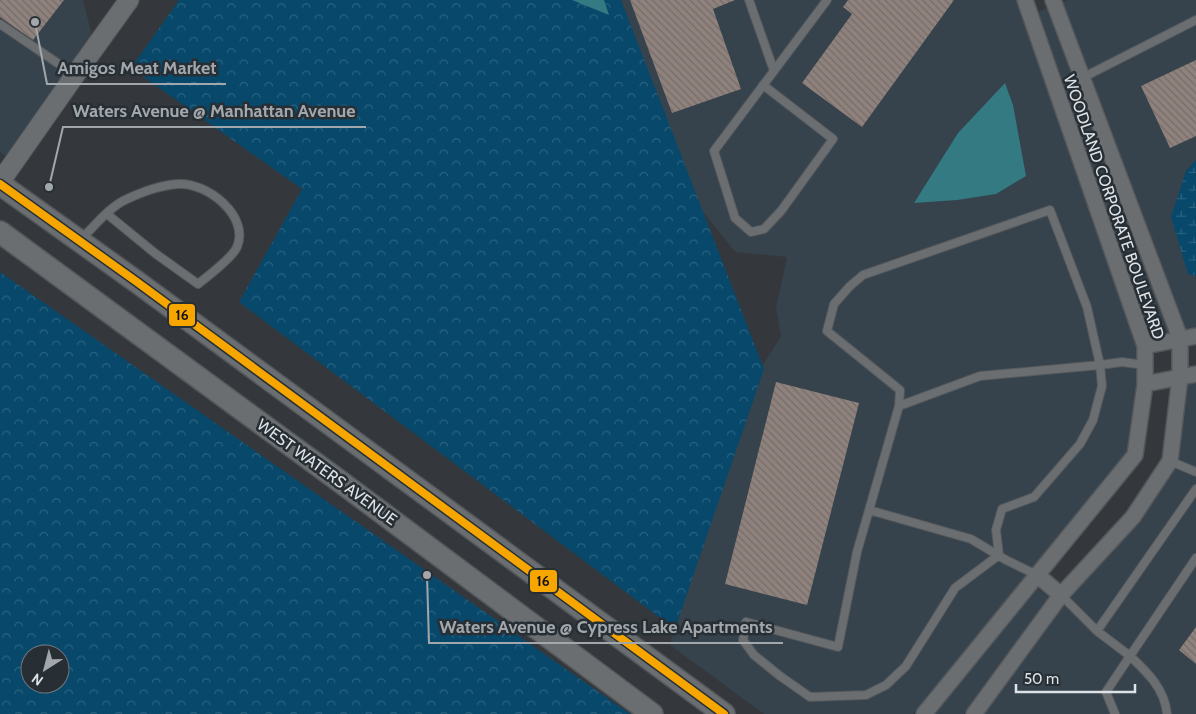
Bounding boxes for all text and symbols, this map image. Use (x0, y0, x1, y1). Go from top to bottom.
callout: Amigos Meat Market (47, 51, 226, 84)
text: Amigos Meat Market (58, 57, 216, 79)
street label: WOODLAND CORPORATE BOULEVARD (1060, 72, 1168, 342)
callout: Waters Avenue @ Manhattan Avenue (63, 94, 366, 127)
text: Waters Avenue @ Manhattan Avenue (73, 100, 355, 122)
line badge: 16 (168, 303, 196, 327)
text: 16 (175, 306, 189, 324)
street label: WEST WATERS AVENUE (253, 415, 401, 529)
line badge: 16 (529, 569, 558, 593)
text: 16 (536, 572, 550, 590)
callout: Waters Avenue @ Cypress Lake Apartments (429, 610, 783, 643)
text: Waters Avenue @ Cypress Lake Apartments (439, 616, 773, 638)
north arrow (20, 644, 70, 694)
scale bar (1016, 662, 1135, 694)
text: N (28, 669, 47, 690)
text: 50 m (1024, 670, 1059, 688)

